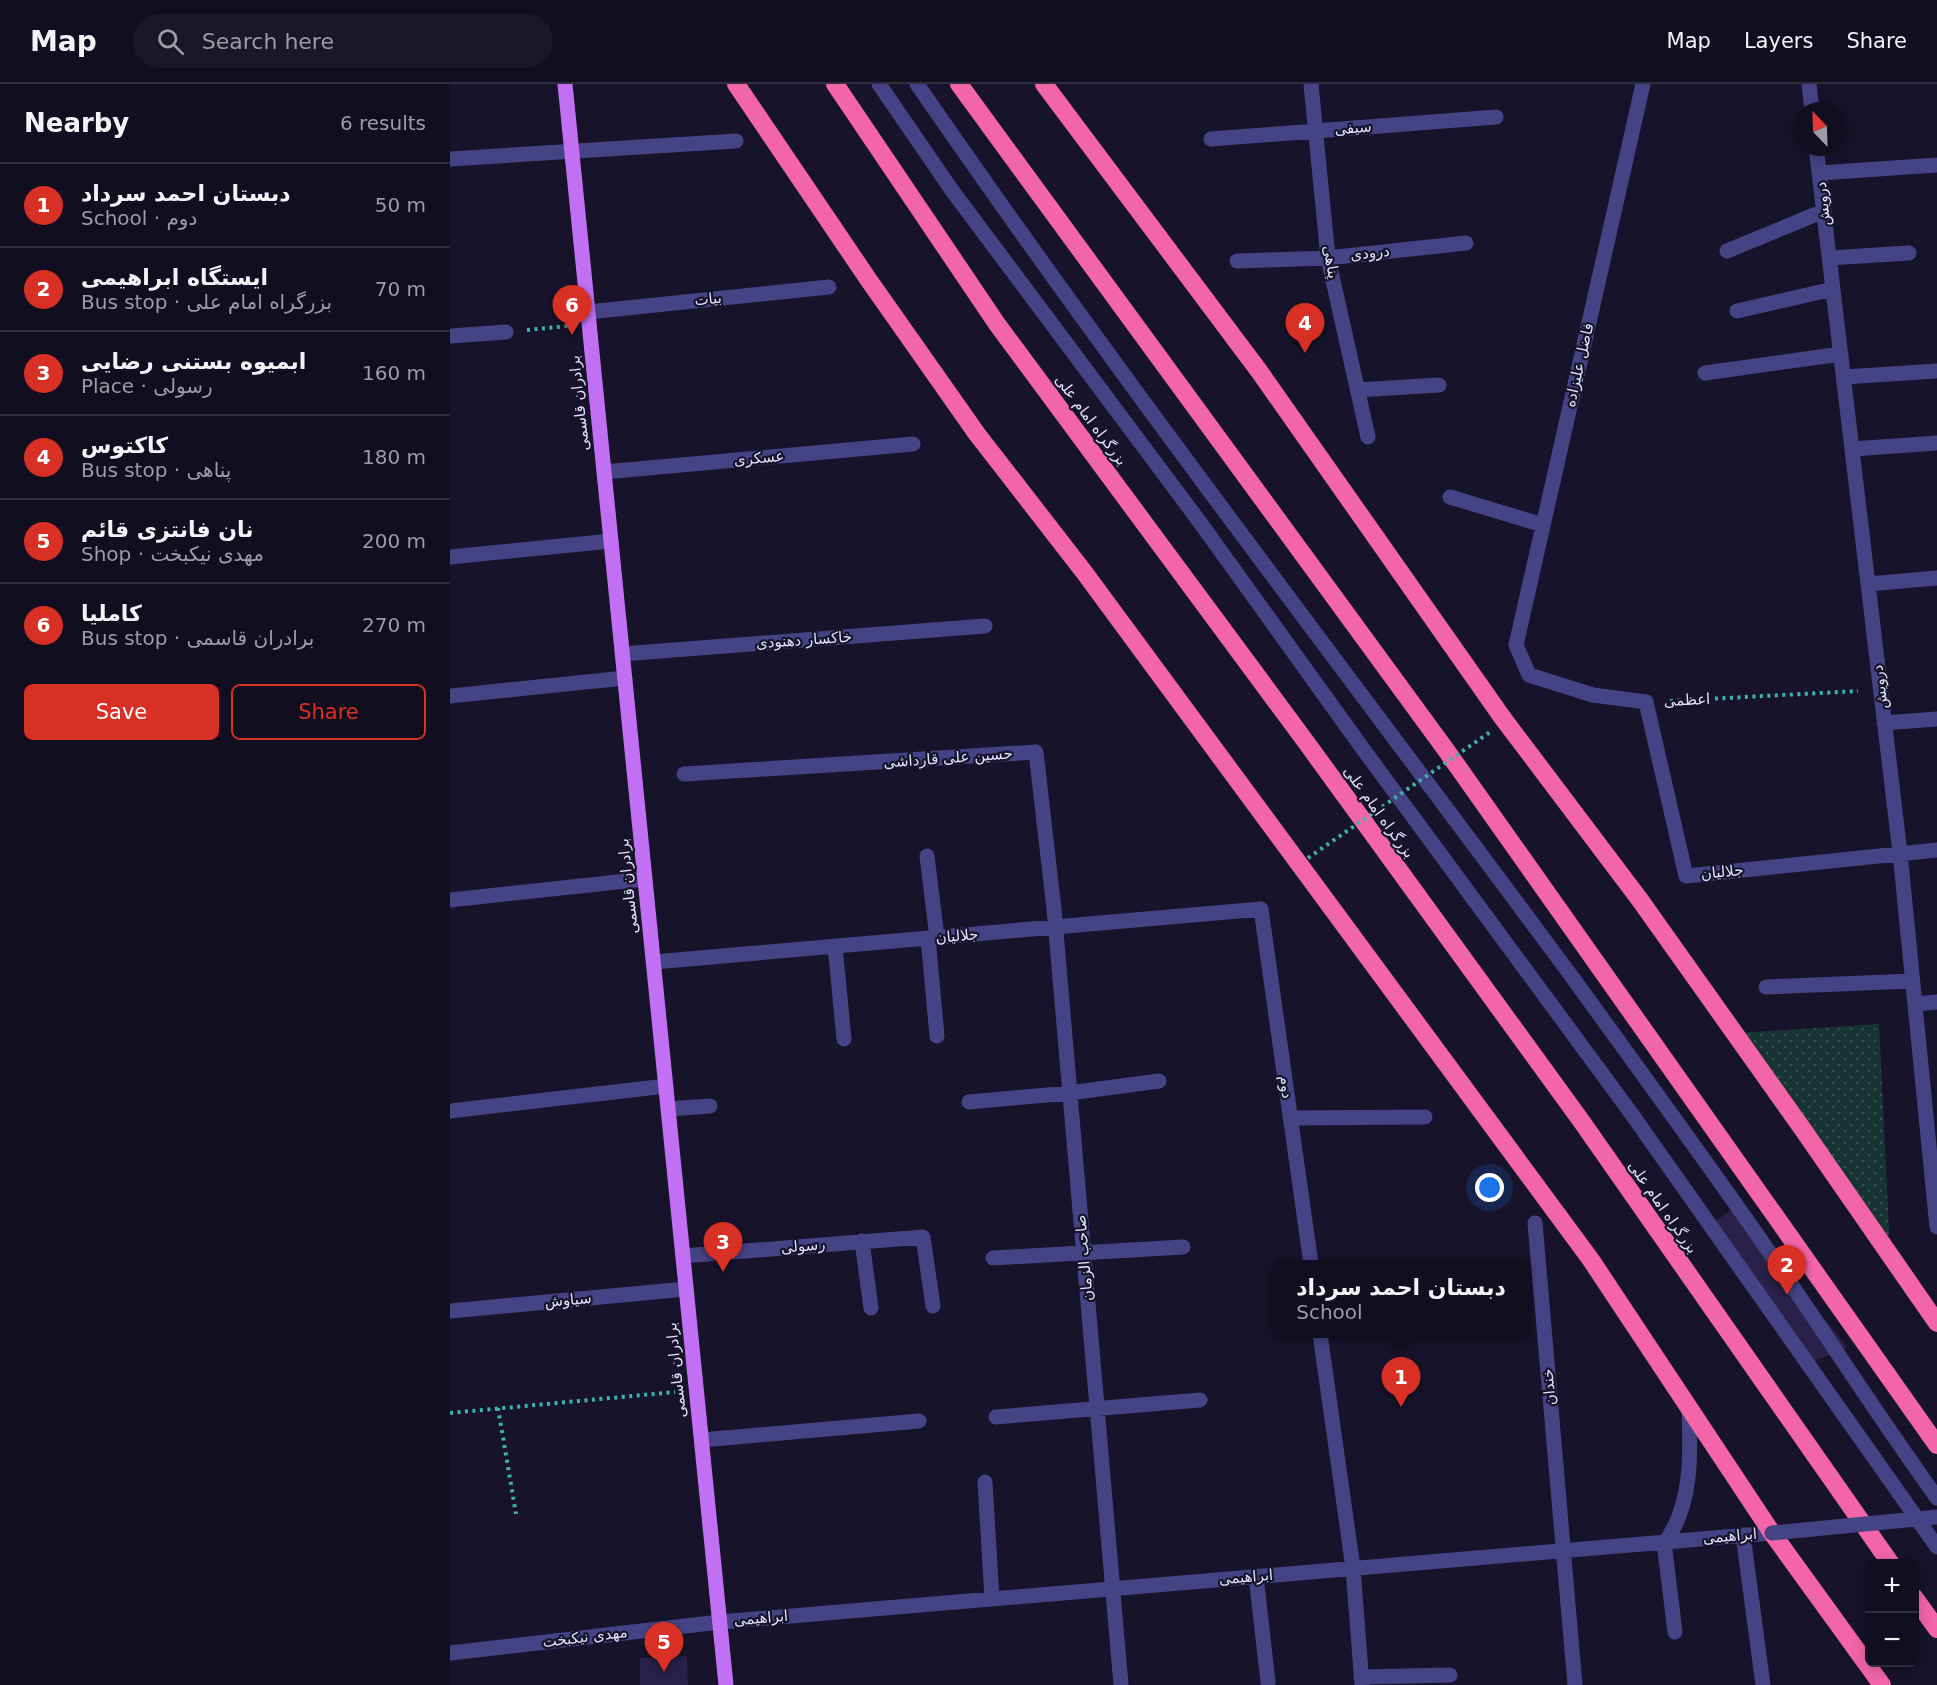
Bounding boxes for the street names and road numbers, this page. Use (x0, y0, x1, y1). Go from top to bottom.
street label: سیفی (1334, 117, 1372, 139)
street label: درویش (1812, 181, 1834, 227)
street label: درودی (1349, 242, 1391, 264)
street label: پناهی (1318, 244, 1343, 280)
street label: بیات (693, 289, 723, 309)
street label: فاضل علیزاده (1561, 321, 1597, 409)
street label: برادران قاسمی (565, 354, 593, 452)
street label: بزرگراه امام علی (1051, 371, 1131, 469)
street label: عسکری (733, 447, 785, 469)
street label: خاکسار دهنودی (755, 628, 853, 652)
street label: درویش (1868, 664, 1892, 710)
street label: اعظمی (1663, 690, 1711, 710)
street label: حسین علی قارداشی (883, 745, 1013, 771)
street label: بزرگراه امام علی (1340, 763, 1418, 861)
street label: برادران قاسمی (614, 837, 642, 935)
street label: جلالیان (1700, 861, 1744, 883)
street label: جلالیان (935, 925, 979, 947)
street label: دوم (1275, 1074, 1297, 1100)
street label: بزرگراه امام علی (1624, 1157, 1702, 1257)
street label: صاحب الزمان (1071, 1214, 1097, 1302)
street label: رسولی (780, 1235, 826, 1257)
street label: سیاوش (544, 1289, 592, 1311)
street label: برادران قاسمی (662, 1321, 690, 1419)
street label: خندان (1538, 1368, 1560, 1406)
street label: ابراهیمی (1702, 1525, 1758, 1547)
street label: ابراهیمی (1218, 1566, 1274, 1588)
street label: ابراهیمی (733, 1607, 789, 1629)
street label: مهدی نیکبخت (542, 1623, 628, 1651)

